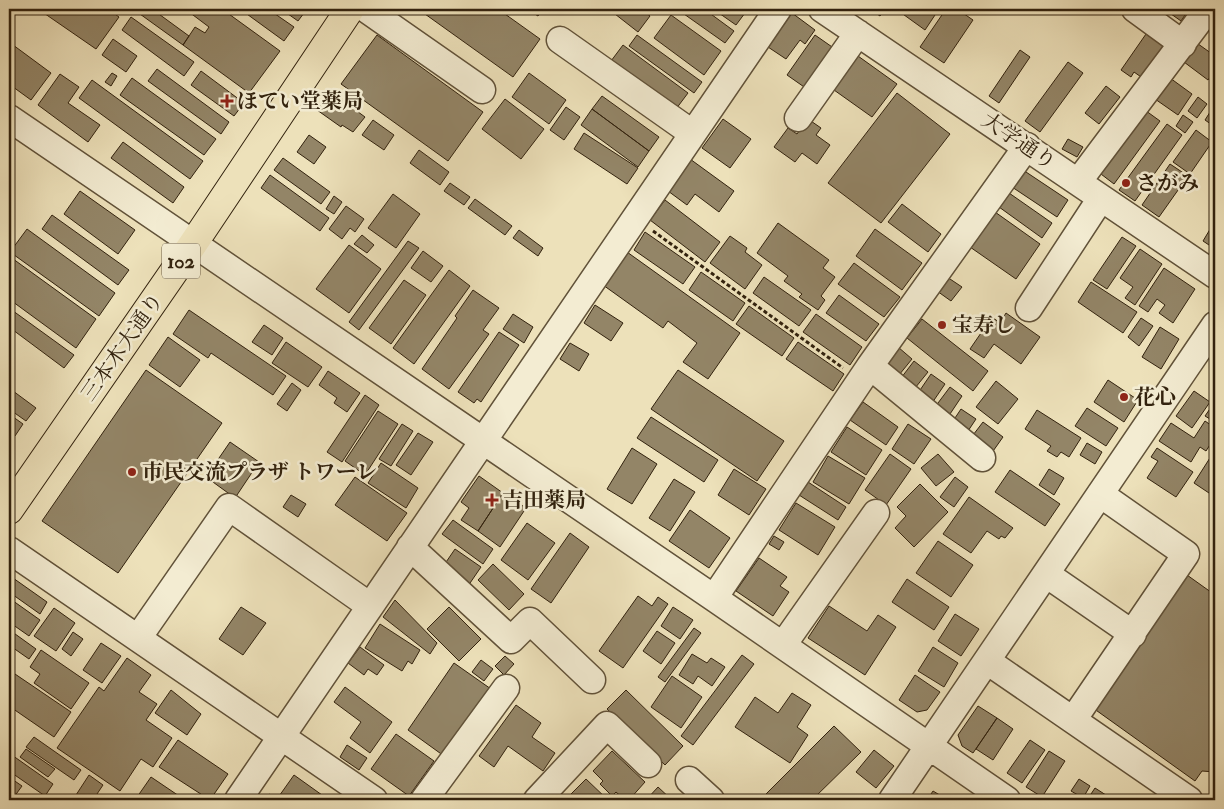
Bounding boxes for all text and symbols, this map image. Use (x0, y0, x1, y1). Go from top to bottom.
place label: ほてい堂薬局 (237, 88, 363, 115)
marker: ほてい堂薬局 (221, 95, 233, 107)
street label: 大学通り (976, 107, 1061, 176)
place label: さがみ (1136, 170, 1199, 197)
marker: さがみ (1120, 177, 1132, 189)
road number: 102 (162, 244, 200, 278)
street label: 三本木大通り (75, 288, 170, 407)
place label: 宝寿し (952, 312, 1015, 339)
marker: 宝寿し (936, 319, 948, 331)
place label: 花心 (1134, 384, 1176, 411)
marker: 花心 (1118, 391, 1130, 403)
place label: 市民交流プラザ トワーレ (142, 459, 377, 486)
marker: 市民交流プラザ トワーレ (126, 466, 138, 478)
place label: 吉田薬局 (502, 487, 586, 514)
marker: 吉田薬局 (486, 494, 498, 506)

